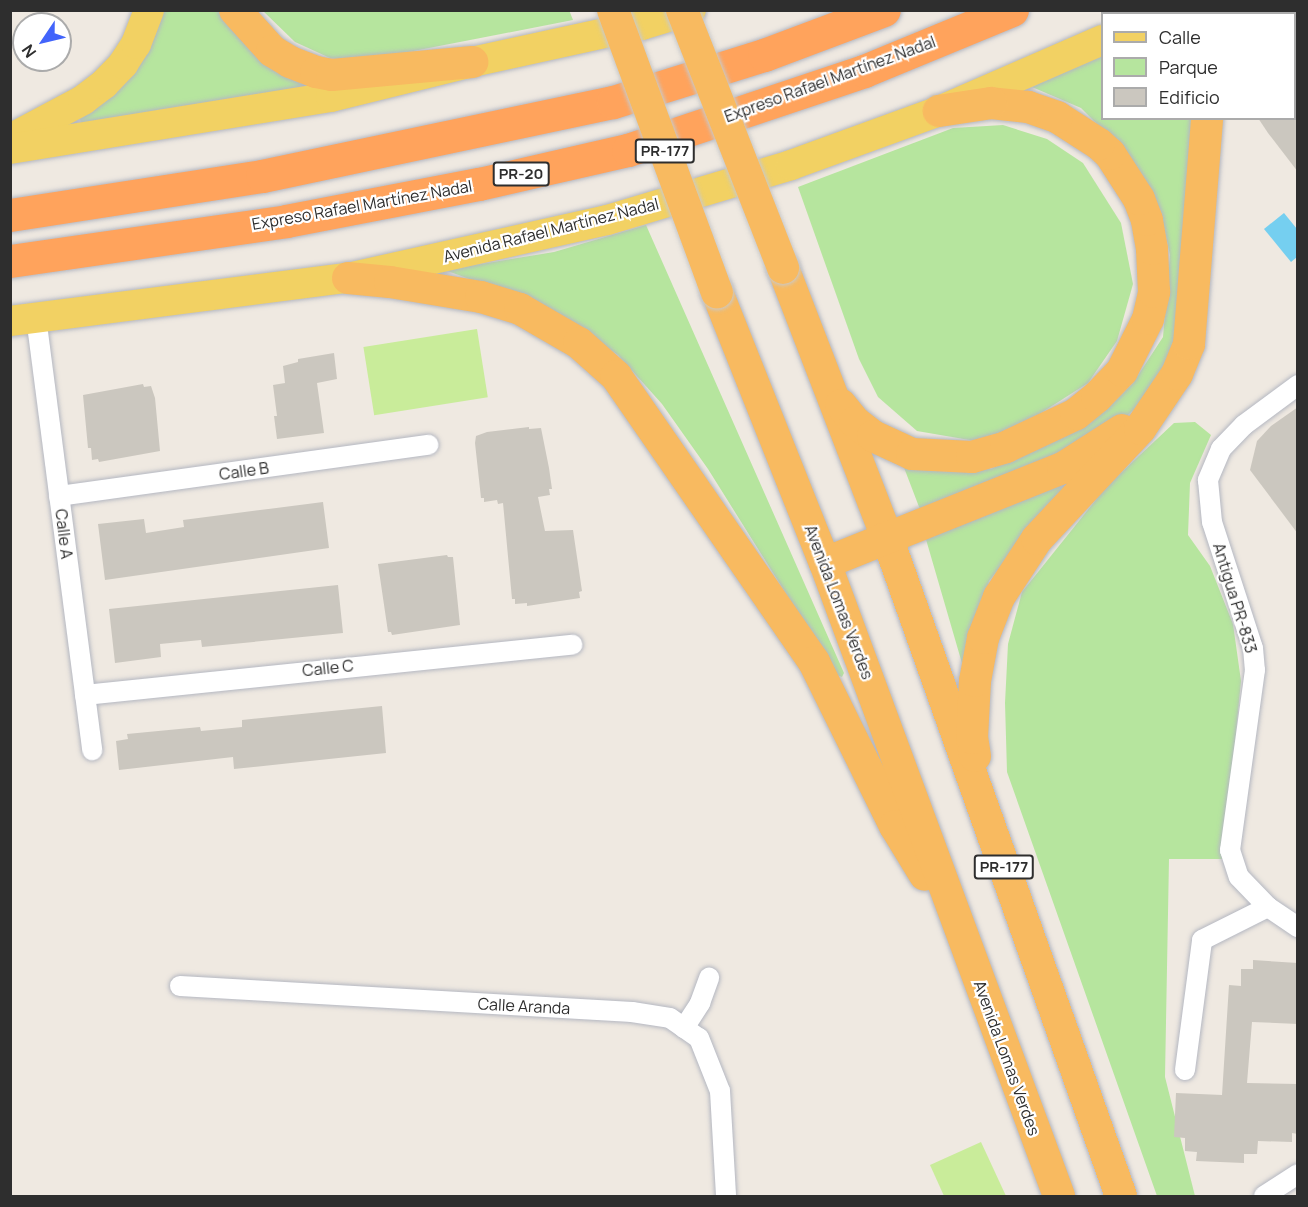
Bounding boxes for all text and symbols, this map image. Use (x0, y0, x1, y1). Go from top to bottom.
north arrow (12, 12, 72, 72)
legend (1101, 12, 1296, 120)
text: Calle (1159, 25, 1201, 49)
street label: Expreso Rafael Martínez Nadal (722, 32, 938, 126)
text: N (17, 40, 41, 62)
text: Parque (1159, 55, 1218, 79)
text: Edificio (1159, 85, 1220, 109)
road number: PR-177 (634, 139, 696, 163)
road number: PR-20 (492, 162, 550, 186)
street label: Expreso Rafael Martínez Nadal (250, 176, 474, 234)
street label: Avenida Rafael Martínez Nadal (441, 194, 661, 266)
street label: Calle B (218, 458, 270, 484)
street label: Calle A (51, 508, 77, 560)
street label: Avenida Lomas Verdes (801, 522, 877, 682)
street label: Antigua PR-833 (1209, 541, 1261, 655)
street label: Calle C (301, 656, 355, 680)
road number: PR-177 (972, 855, 1036, 879)
street label: Avenida Lomas Verdes (970, 978, 1044, 1138)
street label: Calle Aranda (477, 994, 571, 1018)

